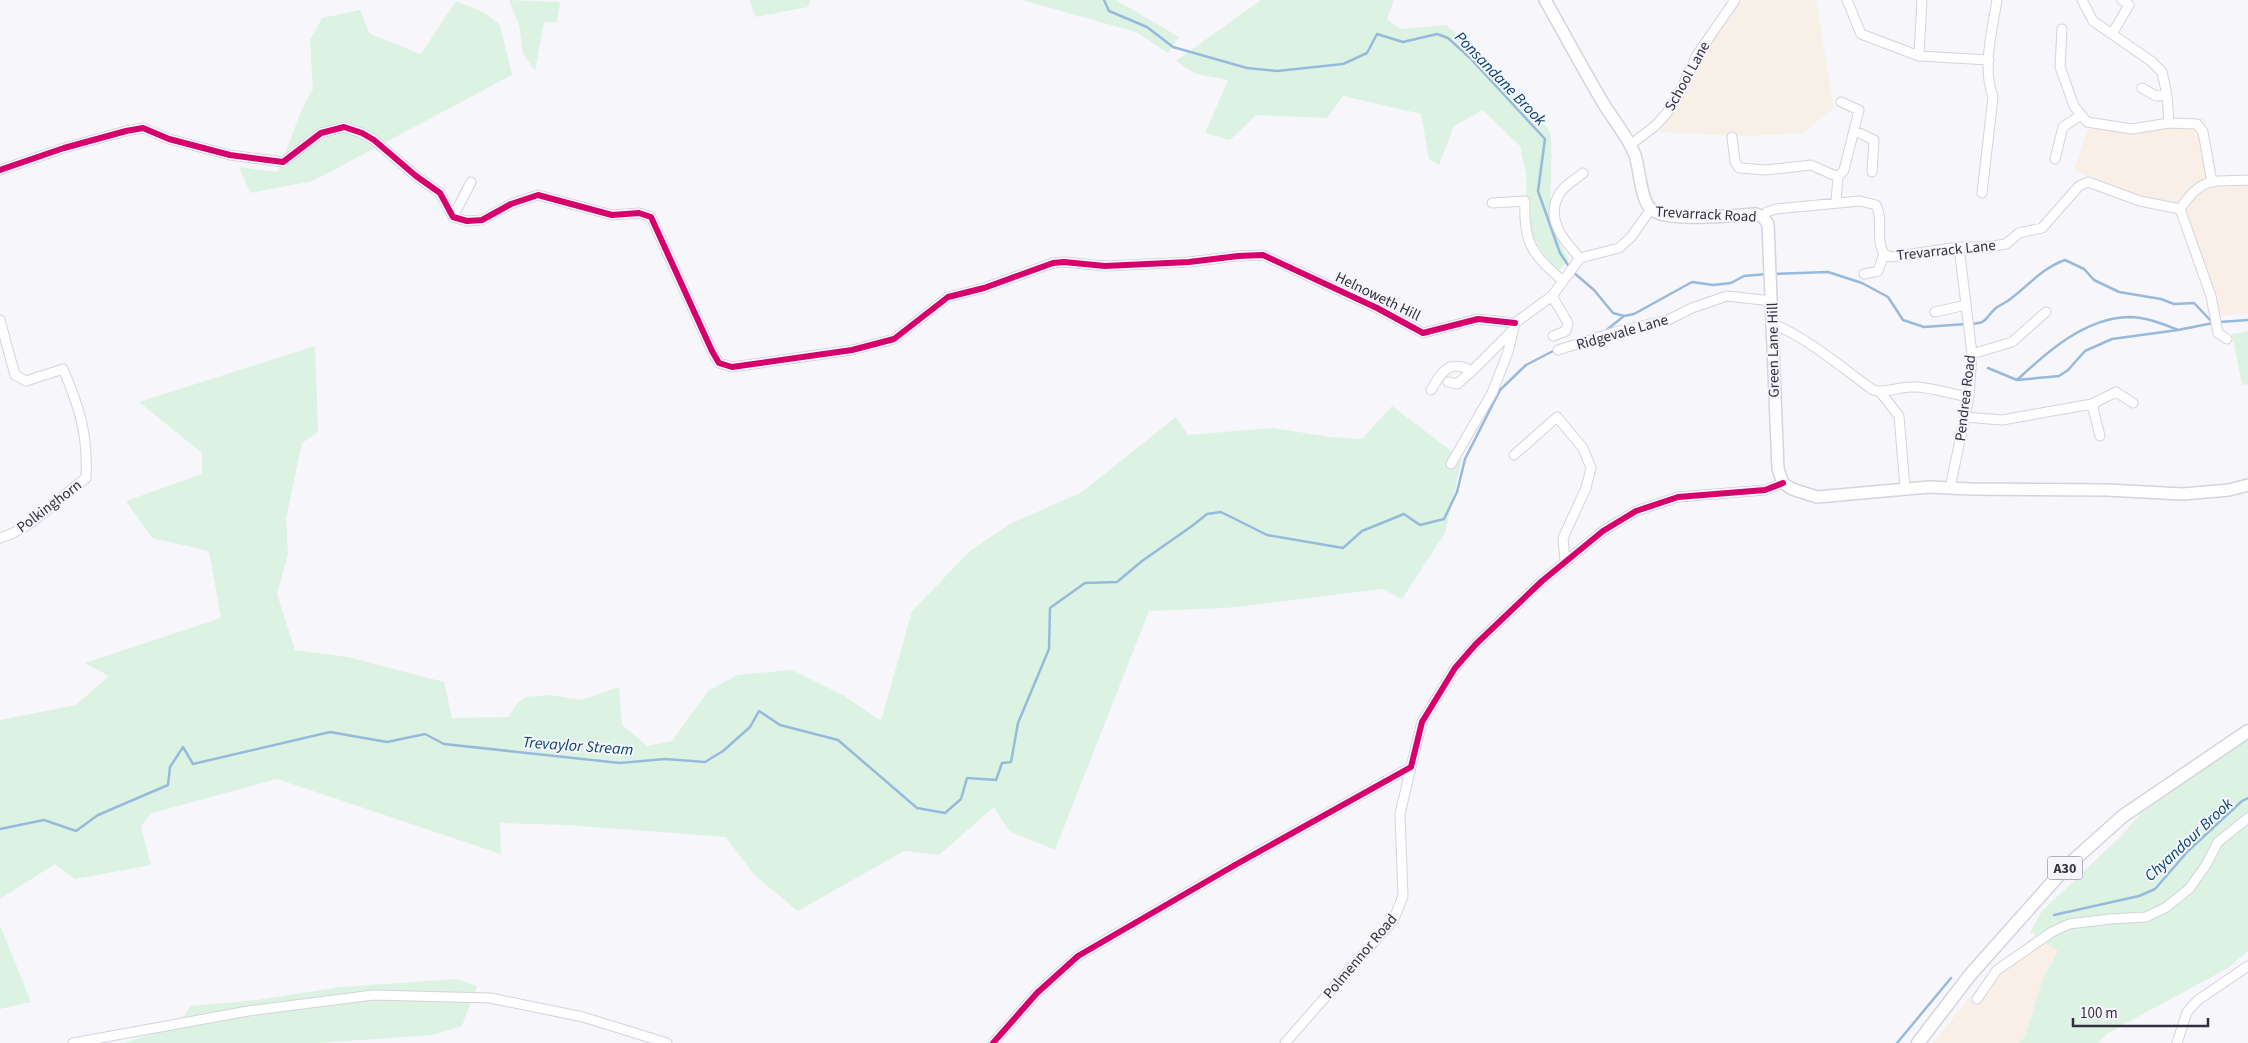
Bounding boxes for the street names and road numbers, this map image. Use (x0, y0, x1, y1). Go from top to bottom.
street label: School Lane (1660, 38, 1715, 115)
street label: Trevarrack Road (1655, 201, 1757, 228)
street label: Trevarrack Lane (1895, 235, 1997, 266)
street label: Helnoweth Hill (1332, 267, 1424, 326)
street label: Green Lane Hill (1762, 302, 1785, 398)
street label: Ridgevale Lane (1574, 309, 1670, 356)
street label: Pendrea Road (1950, 354, 1981, 443)
street label: Polkinghorn (12, 475, 86, 538)
road number: A30 (2048, 856, 2082, 880)
street label: Polmennor Road (1319, 909, 1402, 1003)

